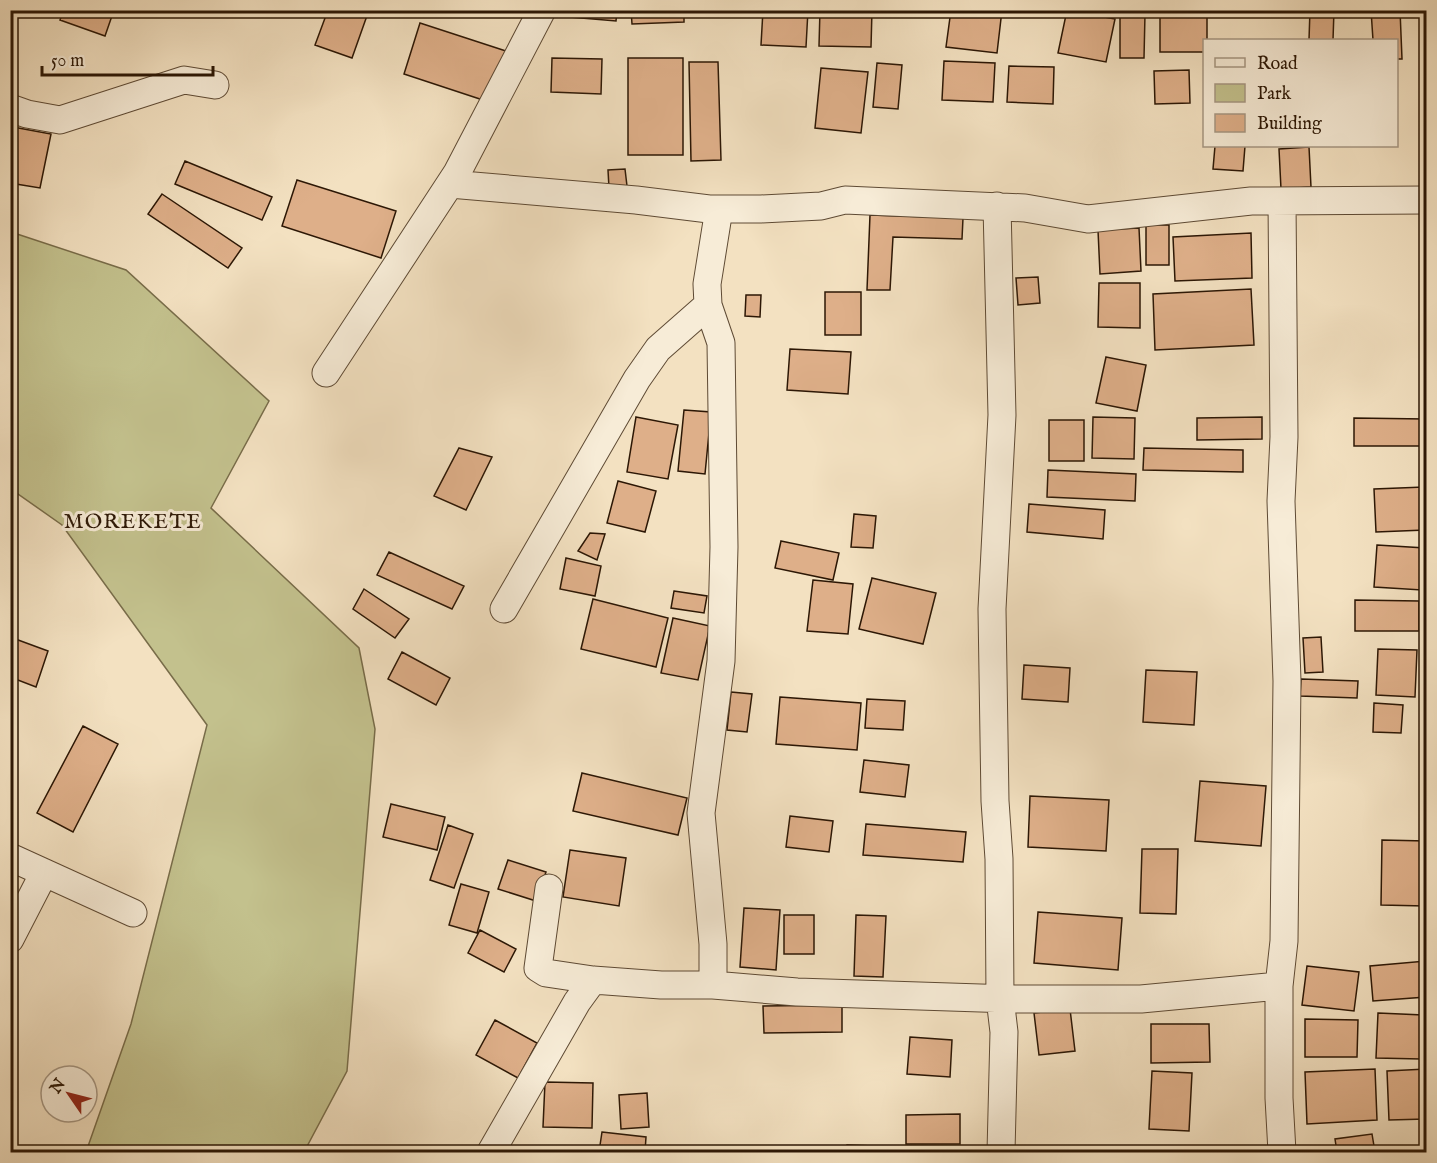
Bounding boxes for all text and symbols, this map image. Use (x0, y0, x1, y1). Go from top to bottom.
scale bar (42, 39, 213, 77)
legend (1203, 39, 1398, 147)
text: 50 m (51, 50, 84, 73)
text: Road (1257, 53, 1298, 76)
text: Park (1257, 83, 1292, 106)
text: Building (1257, 113, 1322, 136)
district label: MOREKETE (64, 509, 202, 536)
north arrow (39, 1064, 99, 1124)
text: N (46, 1075, 71, 1099)

